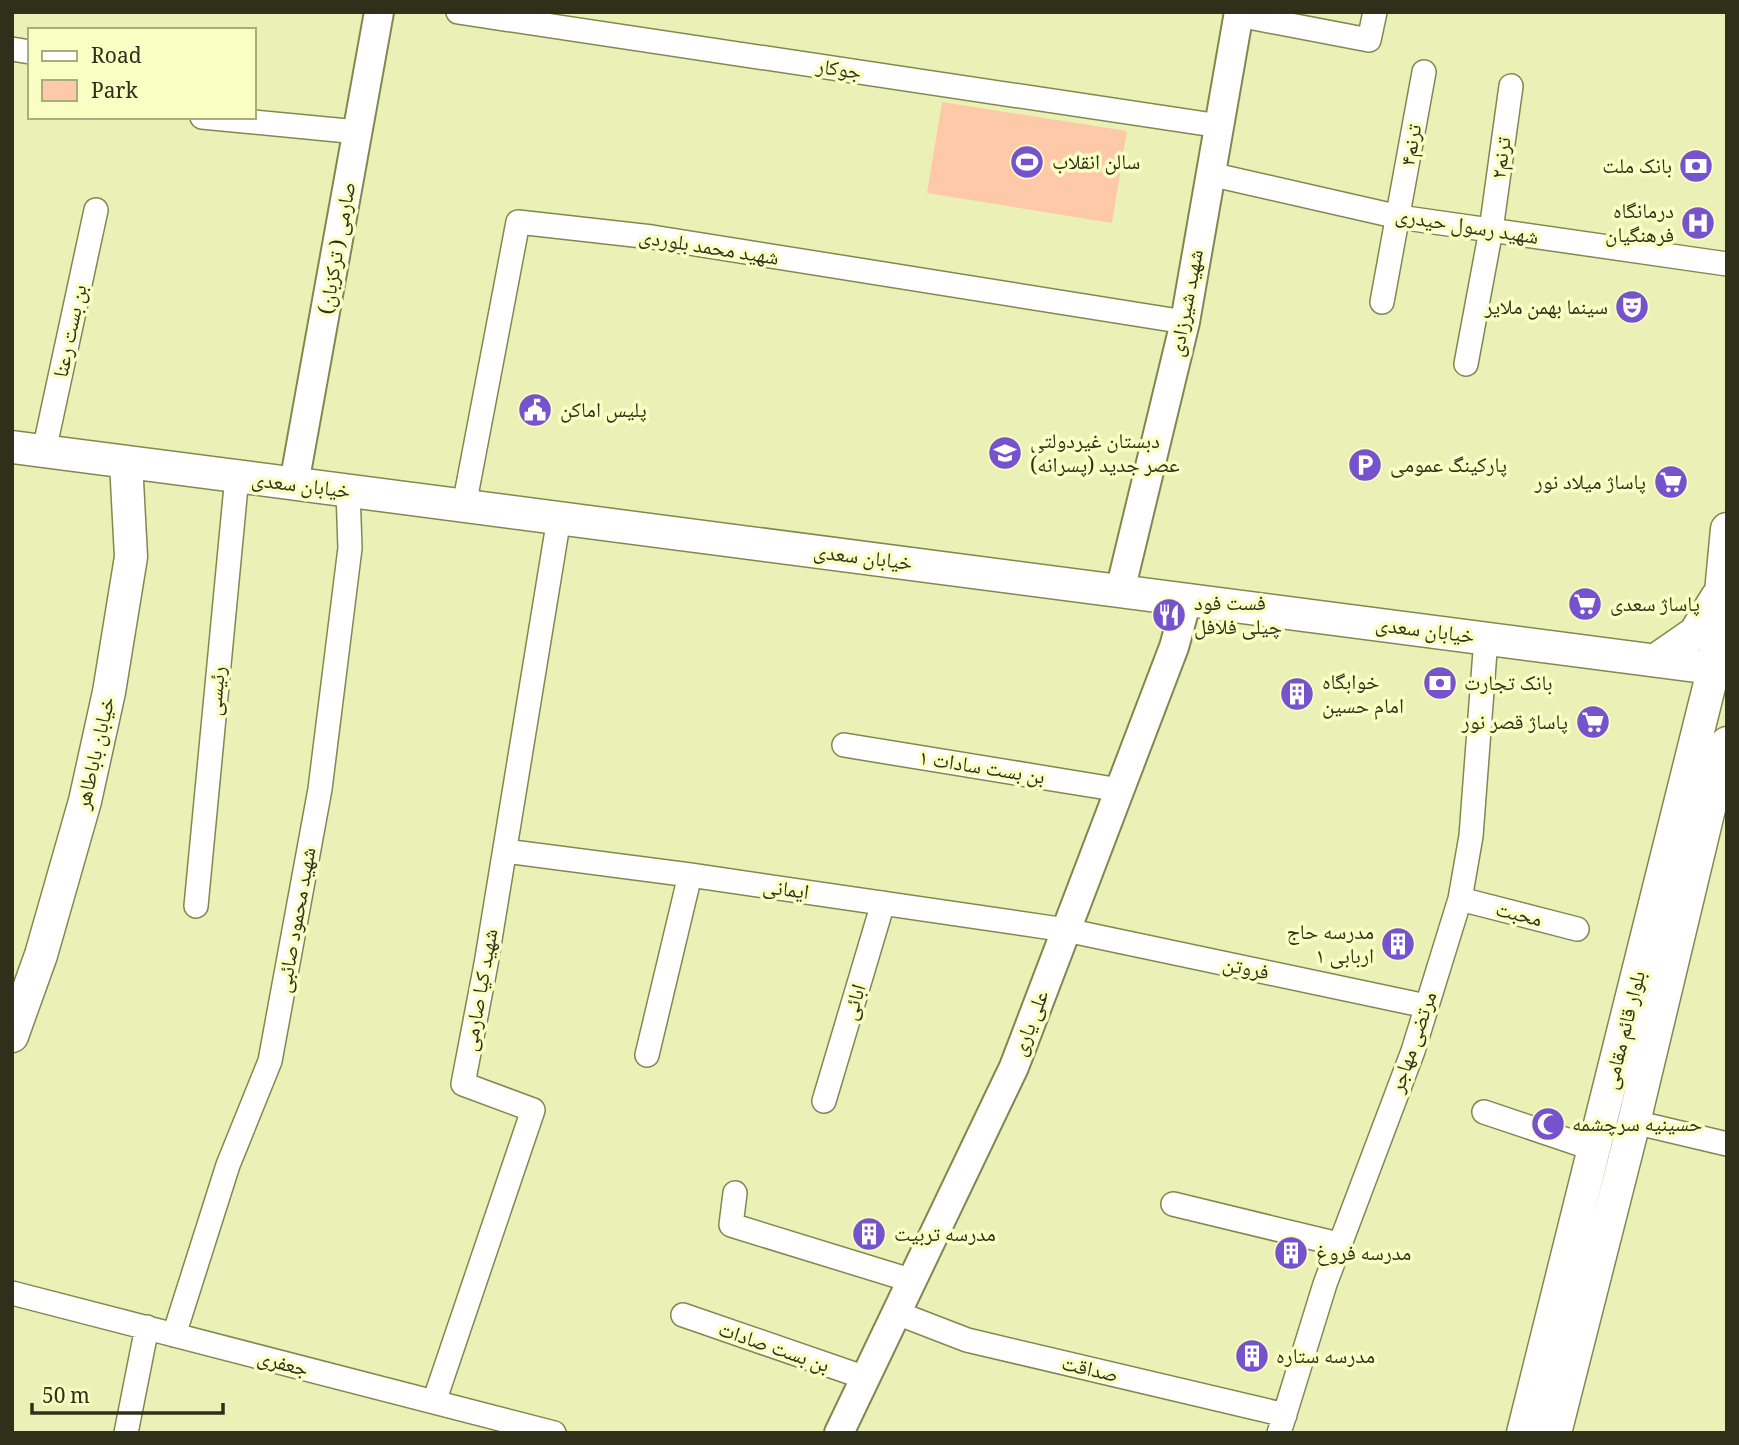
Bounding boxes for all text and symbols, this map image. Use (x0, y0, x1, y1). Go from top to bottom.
legend (28, 28, 256, 119)
text: Road (91, 41, 142, 76)
street label: جوکار (812, 50, 864, 92)
text: Park (91, 76, 138, 111)
street label: ترنم۴ (1393, 122, 1434, 169)
street label: ترنم۲ (1483, 135, 1524, 182)
sports icon: سالن انقلاب (1008, 143, 1046, 181)
place label: سالن انقلاب (1052, 147, 1140, 182)
bank icon: بانک ملت (1677, 147, 1715, 185)
place label: بانک ملت (1602, 151, 1672, 186)
street label: صارمی ( ترکزبان) (311, 179, 368, 317)
place label: درمانگاه فرهنگیان (1605, 196, 1674, 255)
street label: شهید رسول حیدری (1392, 200, 1541, 257)
hospital icon: درمانگاه فرهنگیان (1679, 204, 1717, 242)
street label: شهید محمد بلوردی (636, 221, 781, 278)
street label: شهید شیرزادی (1161, 247, 1216, 360)
street label: بن بست رعنا (46, 282, 99, 381)
theatre icon: سینما بهمن ملایر (1613, 288, 1651, 326)
place label: سینما بهمن ملایر (1483, 292, 1608, 327)
public building icon: پلیس اماکن (516, 391, 554, 429)
place label: پلیس اماکن (560, 395, 647, 430)
place label: دبستان غیردولتی عصر جدید (پسرانه) (1030, 426, 1180, 485)
school or university icon: دبستان غیردولتی عصر جدید (پسرانه) (986, 434, 1024, 472)
parking icon: پارکینگ عمومی (1346, 446, 1384, 484)
place label: پارکینگ عمومی (1390, 450, 1507, 485)
supermarket icon: پاساژ میلاد نور (1652, 463, 1690, 501)
street label: خیابان سعدی (249, 464, 352, 511)
place label: پاساژ میلاد نور (1534, 467, 1646, 502)
street label: خیابان سعدی (811, 536, 914, 583)
supermarket icon: پاساژ سعدی (1566, 585, 1604, 623)
place label: فست فود چیلی فلافل (1194, 588, 1282, 647)
place label: پاساژ سعدی (1610, 589, 1700, 624)
restaurant icon: فست فود چیلی فلافل (1150, 596, 1188, 634)
street label: خیابان سعدی (1373, 609, 1476, 656)
bank icon: بانک تجارت (1421, 664, 1459, 702)
street label: رئیسی (199, 665, 238, 718)
place label: خوابگاه امام حسین (1322, 667, 1404, 726)
place label: بانک تجارت (1464, 668, 1553, 703)
building icon: خوابگاه امام حسین (1278, 675, 1316, 713)
street label: خیابان باباطاهر (67, 694, 127, 814)
supermarket icon: پاساژ قصر نور (1574, 703, 1612, 741)
place label: پاساژ قصر نور (1461, 707, 1568, 742)
street label: بن بست سادات ۱ (916, 742, 1047, 797)
street label: شهید محمود صائبی (268, 845, 329, 996)
street label: ایمانی (760, 871, 811, 912)
street label: محبت (1491, 894, 1545, 939)
place label: مدرسه حاج اربابی ۱ (1286, 917, 1374, 976)
building icon: مدرسه حاج اربابی ۱ (1379, 925, 1417, 963)
street label: شهید کیا صارمی (454, 926, 510, 1055)
street label: فروتن (1219, 948, 1272, 992)
street label: بلوار قائم مقامی (1595, 968, 1658, 1094)
street label: ابائی (834, 980, 878, 1025)
street label: علی یاری (1004, 985, 1061, 1062)
street label: مرتضی مهاجر (1381, 987, 1449, 1099)
mosque icon: حسینیه سرچشمه (1529, 1105, 1567, 1143)
place label: حسینیه سرچشمه (1572, 1109, 1702, 1144)
building icon: مدرسه تربیت (850, 1215, 888, 1253)
place label: مدرسه تربیت (894, 1219, 996, 1254)
building icon: مدرسه فروغ (1272, 1234, 1310, 1272)
place label: مدرسه فروغ (1316, 1238, 1411, 1273)
street label: بن بست صادات (713, 1314, 834, 1385)
building icon: مدرسه ستاره (1233, 1337, 1271, 1375)
place label: مدرسه ستاره (1276, 1341, 1375, 1376)
street label: جعفری (253, 1342, 312, 1389)
street label: صداقت (1058, 1348, 1121, 1395)
scale bar (32, 1372, 222, 1416)
text: 50 m (42, 1381, 90, 1416)

